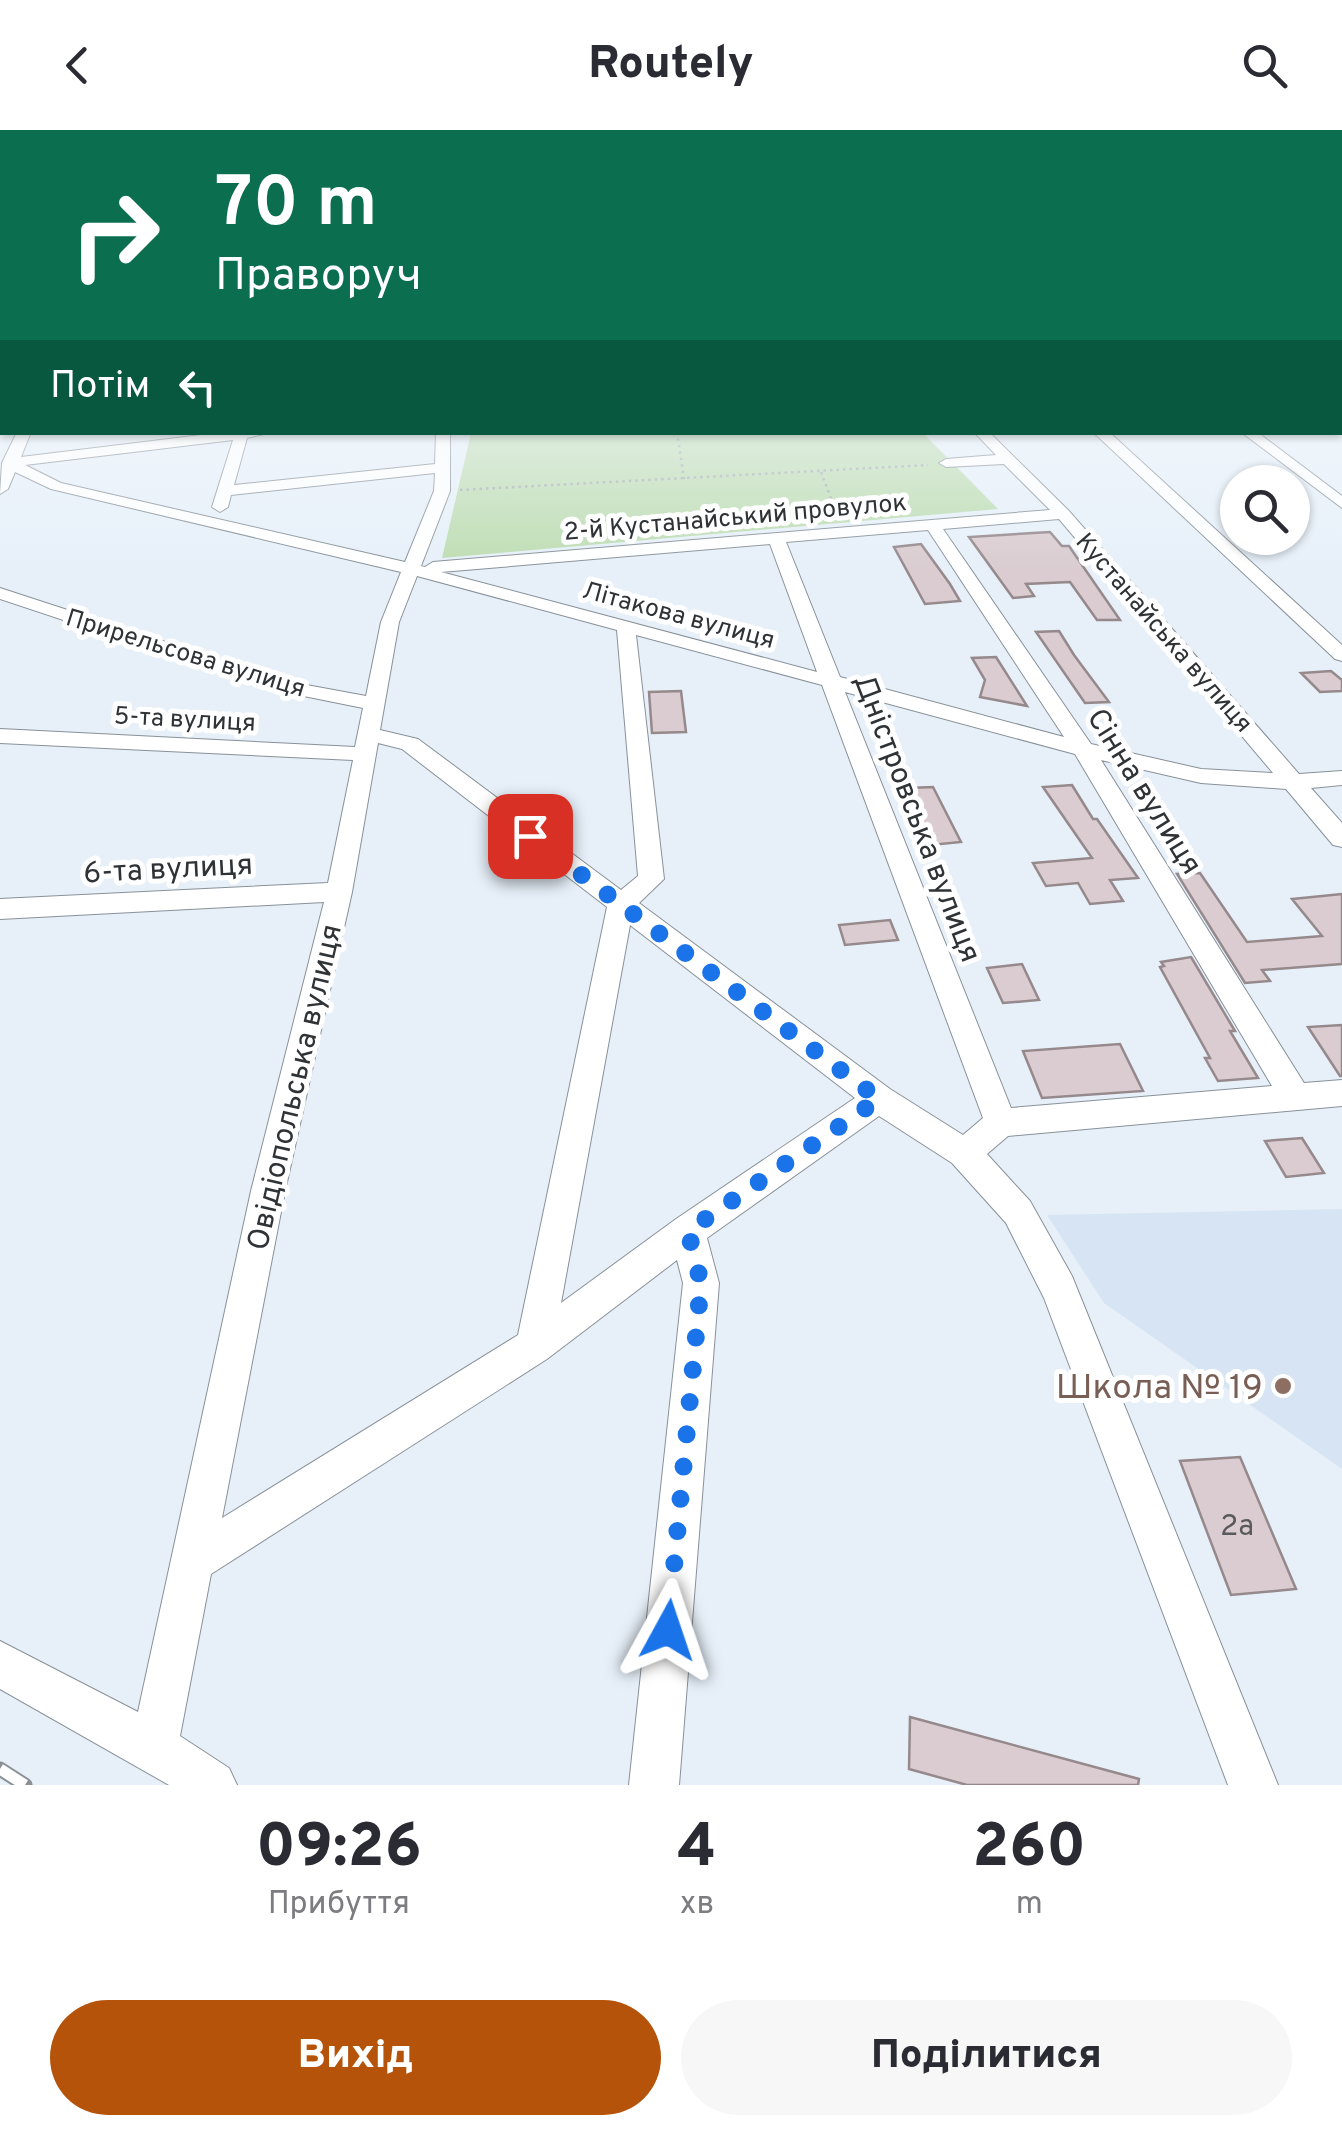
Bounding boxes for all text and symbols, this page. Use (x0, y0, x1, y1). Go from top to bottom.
text: Routely (588, 37, 754, 94)
icon: back (50, 38, 105, 93)
icon: search (1237, 38, 1292, 93)
text: 70 m (215, 162, 378, 251)
icon: right (50, 170, 180, 300)
text: Праворуч (215, 249, 422, 306)
icon: left (170, 360, 225, 415)
text: Потім (50, 363, 150, 412)
map controls (1220, 465, 1310, 555)
button: search (1220, 465, 1310, 555)
street label: 2-й Кустанайський провулок (562, 488, 908, 550)
street label: Кустанайська вулиця (1067, 528, 1258, 740)
street label: Літакова вулиця (579, 576, 778, 658)
street label: Прирельсова вулиця (62, 603, 309, 707)
street label: Дністровська вулиця (844, 670, 988, 968)
street label: 5-та вулиця (113, 701, 257, 741)
street label: Сінна вулиця (1077, 702, 1209, 882)
pin (488, 794, 573, 879)
icon: arrive (503, 809, 558, 864)
street label: 6-та вулиця (82, 848, 254, 893)
street label: Овідіопольська вулиця (241, 921, 352, 1254)
place label: Школа № 19 (1056, 1367, 1263, 1411)
marker: Школа № 19 (1272, 1375, 1294, 1397)
house number: 2а (1220, 1509, 1254, 1546)
position arrow (616, 1578, 720, 1682)
text: 09:26 (256, 1812, 422, 1888)
text: 4 (678, 1812, 717, 1888)
text: 260 (972, 1812, 1086, 1888)
text: Прибуття (268, 1885, 410, 1925)
text: хв (680, 1885, 714, 1925)
text: m (1016, 1885, 1043, 1925)
button: Вихід (50, 2000, 661, 2115)
button: Поділитися (681, 2000, 1292, 2115)

